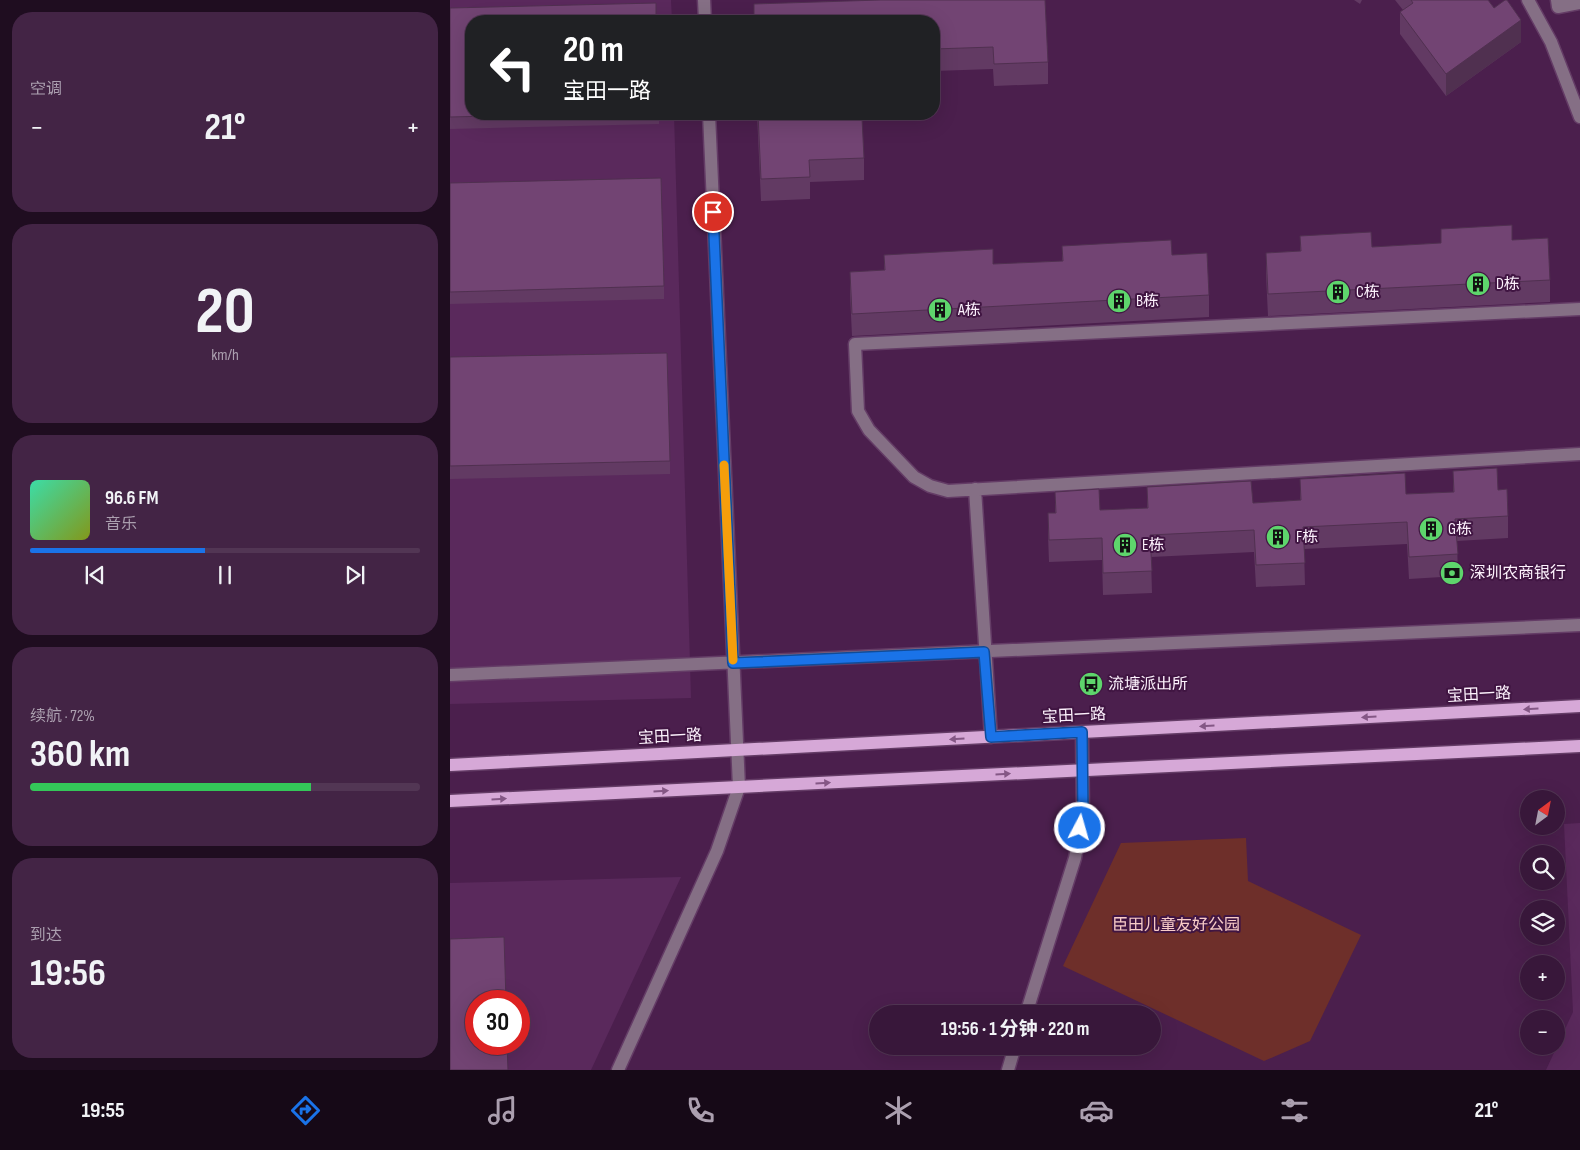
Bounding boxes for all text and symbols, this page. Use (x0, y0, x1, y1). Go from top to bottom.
text: 20 m (563, 29, 624, 72)
icon: left (480, 35, 545, 100)
text: 宝田一路 (563, 78, 651, 105)
text: 空调 (30, 80, 62, 99)
text: 21° (204, 105, 246, 150)
text: − (30, 111, 44, 144)
text: + (406, 111, 420, 144)
pin (692, 191, 734, 233)
icon: arrive (699, 198, 727, 226)
building icon: D栋 (1465, 271, 1491, 297)
text: 20 (195, 274, 255, 352)
place label: D栋 (1496, 275, 1520, 294)
building icon: C栋 (1325, 279, 1351, 305)
place label: C栋 (1356, 283, 1380, 302)
building icon: B栋 (1106, 288, 1132, 314)
place label: B栋 (1136, 292, 1159, 311)
building icon: A栋 (927, 297, 953, 323)
place label: A栋 (957, 301, 981, 320)
text: km/h (211, 346, 239, 365)
text: 96.6 FM (105, 487, 158, 510)
text: 音乐 (105, 515, 137, 534)
building icon: G栋 (1418, 516, 1444, 542)
place label: G栋 (1448, 520, 1472, 539)
building icon: F栋 (1265, 524, 1291, 550)
place label: F栋 (1296, 528, 1318, 547)
building icon: E栋 (1112, 532, 1138, 558)
place label: E栋 (1142, 536, 1165, 555)
bank icon: 深圳农商银行 (1439, 560, 1465, 586)
icon: previous (81, 561, 109, 589)
icon: pause (211, 561, 239, 589)
icon: next (341, 561, 369, 589)
place label: 深圳农商银行 (1470, 564, 1566, 583)
bus stop icon: 流塘派出所 (1078, 671, 1104, 697)
place label: 流塘派出所 (1108, 675, 1188, 694)
street label: 宝田一路 (1447, 684, 1511, 706)
street label: 宝田一路 (1042, 705, 1106, 727)
one-way arrow (1523, 705, 1539, 713)
text: 续航 · 72% (30, 707, 95, 726)
one-way arrow (1361, 714, 1377, 722)
one-way arrow (1198, 722, 1214, 730)
street label: 宝田一路 (638, 726, 702, 748)
text: 360 km (30, 732, 130, 777)
one-way arrow (949, 735, 965, 743)
one-way arrow (995, 770, 1011, 778)
one-way arrow (816, 779, 832, 787)
one-way arrow (653, 786, 669, 794)
north arrow (1520, 790, 1565, 835)
map controls (1520, 790, 1565, 1055)
one-way arrow (491, 794, 507, 802)
position arrow (1053, 801, 1105, 853)
button: search (1520, 845, 1565, 890)
button: layers (1520, 900, 1565, 945)
park label: 臣田儿童友好公园 (1112, 916, 1240, 935)
text: 到达 (30, 926, 62, 945)
text: 19:56 (30, 951, 106, 996)
button: + (1520, 955, 1565, 1000)
speed limit sign: 30 (465, 990, 530, 1055)
button: − (1520, 1010, 1565, 1055)
text: 19:56 · 1 分钟 · 220 m (941, 1018, 1089, 1041)
icon: directions (288, 1093, 323, 1128)
icon: music (485, 1093, 520, 1128)
icon: phone (683, 1093, 718, 1128)
icon: climate (881, 1093, 916, 1128)
icon: car (1079, 1093, 1114, 1128)
icon: filters (1277, 1093, 1312, 1128)
text: 19:55 (81, 1097, 125, 1124)
text: 21° (1475, 1097, 1499, 1124)

